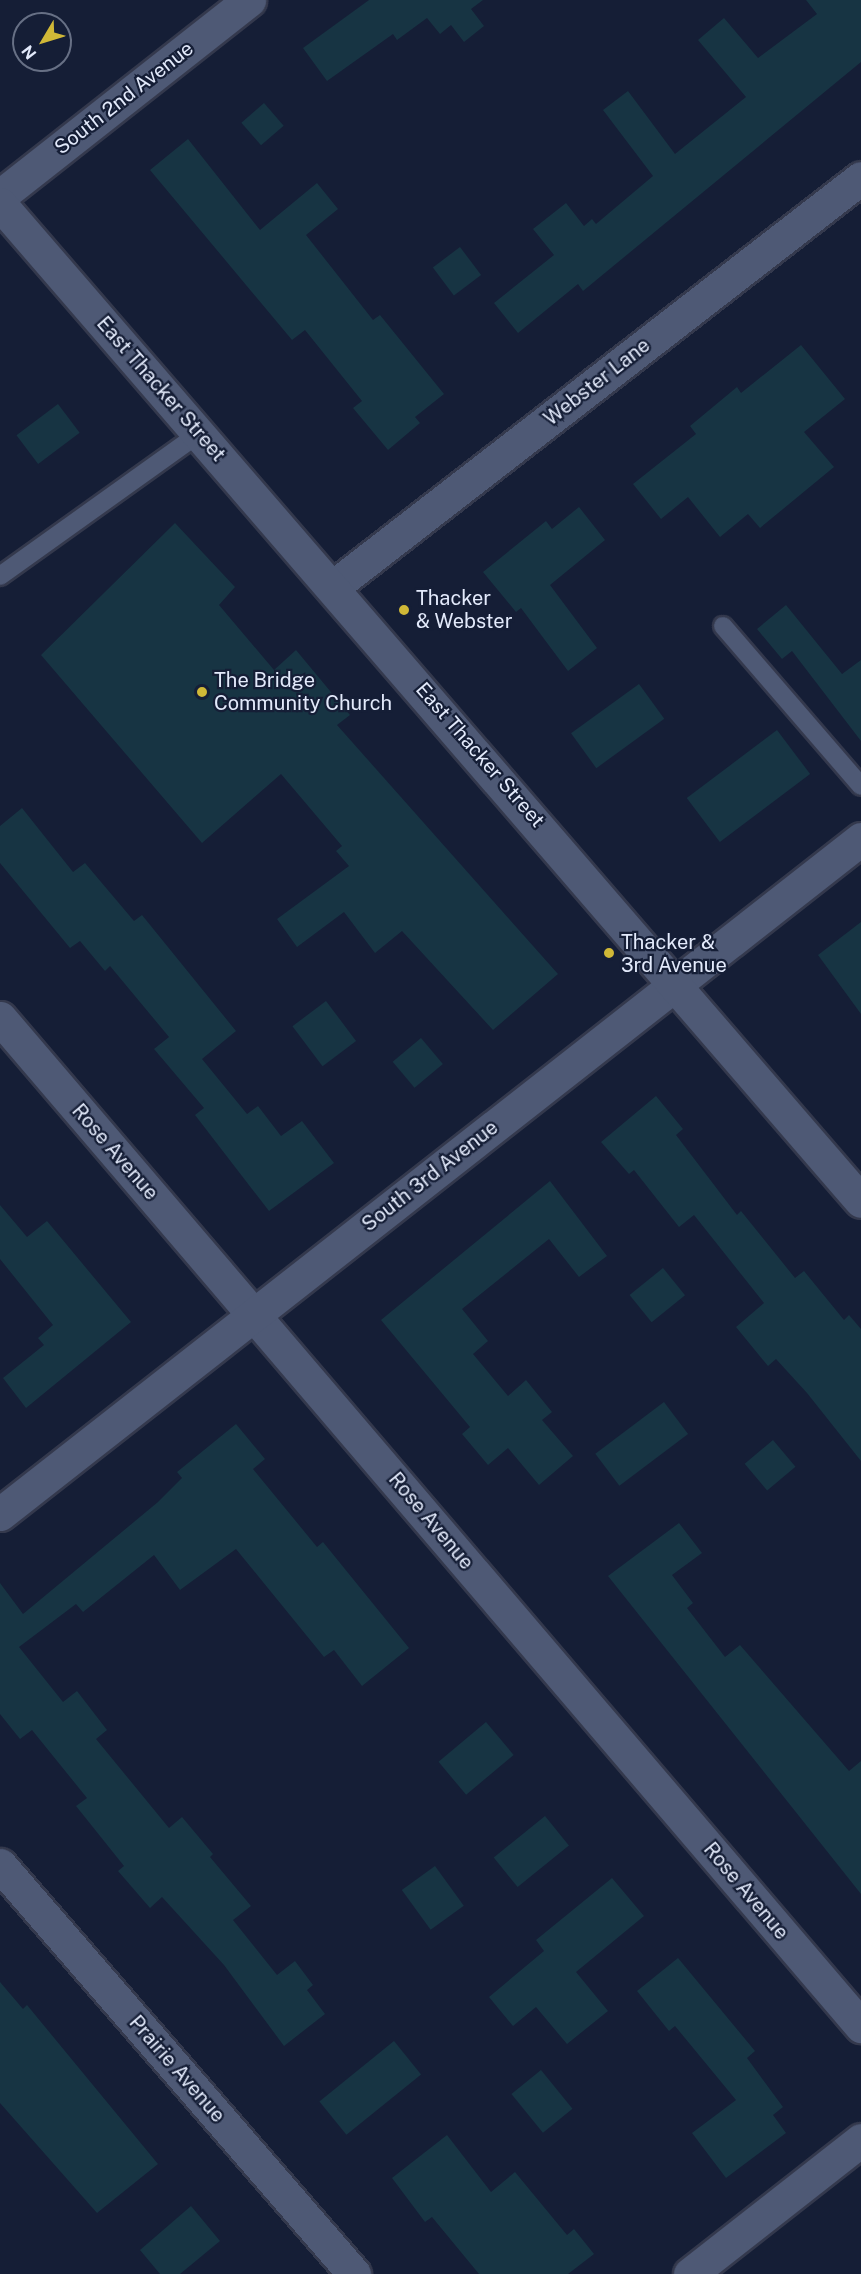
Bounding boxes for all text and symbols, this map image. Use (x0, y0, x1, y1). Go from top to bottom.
north arrow (12, 12, 72, 72)
street label: South 2nd Avenue (50, 36, 198, 160)
text: N (18, 41, 40, 63)
street label: East Thacker Street (92, 312, 230, 466)
street label: Webster Lane (539, 333, 655, 431)
place label: Thacker & Webster (416, 586, 513, 633)
marker: Thacker & Webster (397, 603, 411, 617)
place label: The Bridge Community Church (214, 668, 392, 715)
street label: East Thacker Street (411, 678, 549, 832)
marker: The Bridge Community Church (195, 685, 209, 699)
place label: Thacker & 3rd Avenue (621, 930, 727, 977)
marker: Thacker & 3rd Avenue (602, 946, 616, 960)
street label: Rose Avenue (67, 1099, 163, 1205)
street label: South 3rd Avenue (357, 1115, 503, 1237)
street label: Rose Avenue (383, 1468, 479, 1574)
street label: Rose Avenue (698, 1838, 794, 1944)
street label: Prairie Avenue (124, 2011, 230, 2127)

